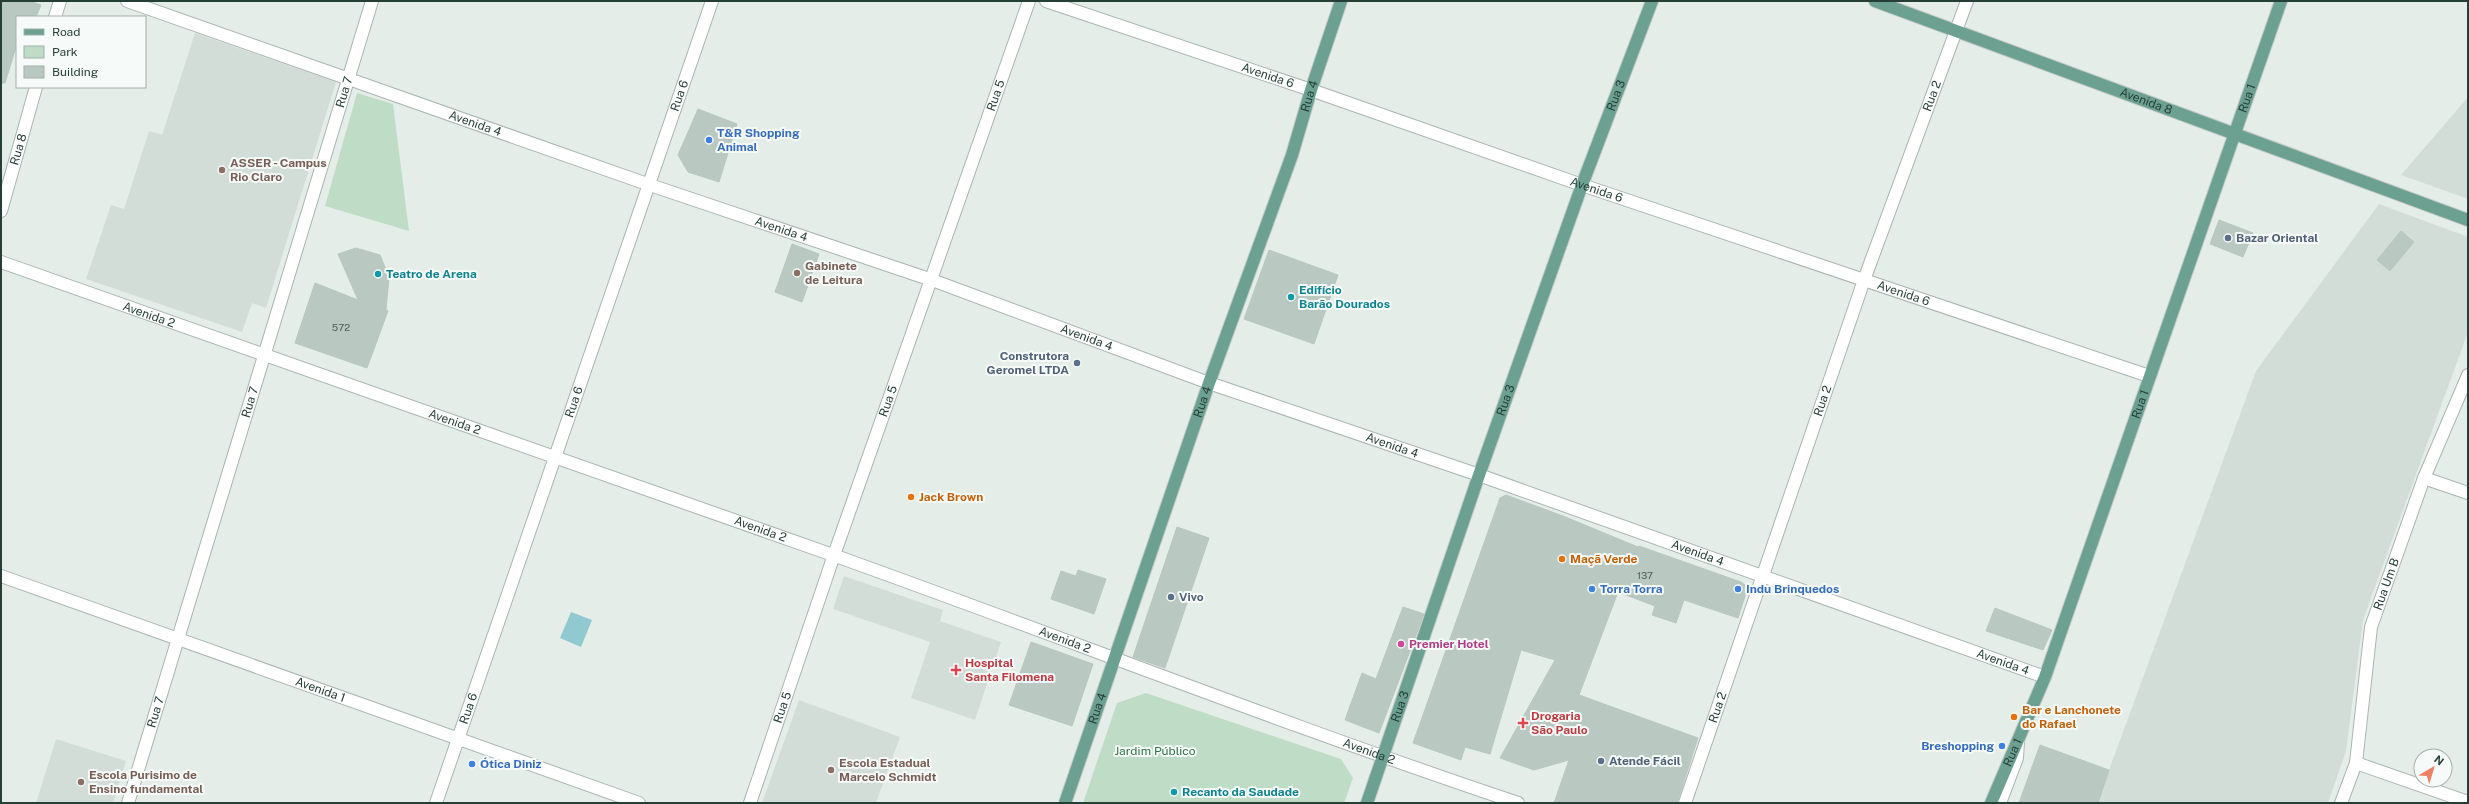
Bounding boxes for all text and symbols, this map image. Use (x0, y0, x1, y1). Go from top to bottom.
legend (16, 16, 146, 88)
text: Road (52, 25, 80, 39)
text: Park (52, 45, 78, 59)
street label: Avenida 6 (1240, 60, 1296, 91)
text: Building (52, 65, 98, 79)
street label: Rua 7 (333, 75, 356, 109)
street label: Rua 6 (668, 78, 691, 113)
street label: Rua 5 (984, 78, 1008, 113)
street label: Rua 4 (1298, 78, 1321, 113)
street label: Rua 3 (1604, 78, 1628, 113)
street label: Rua 2 (1920, 79, 1944, 113)
street label: Rua 1 (2236, 82, 2258, 115)
street label: Avenida 8 (2118, 85, 2175, 117)
street label: Avenida 4 (447, 108, 504, 139)
place label: T&R Shopping Animal (717, 126, 800, 154)
street label: Rua 8 (7, 132, 30, 167)
marker: T&R Shopping Animal (704, 135, 714, 145)
place label: ASSER - Campus Rio Claro (230, 156, 327, 184)
marker: ASSER - Campus Rio Claro (217, 165, 227, 175)
street label: Avenida 6 (1568, 174, 1625, 205)
street label: Avenida 4 (753, 214, 810, 245)
place label: Bazar Oriental (2236, 231, 2318, 245)
marker: Bazar Oriental (2223, 233, 2233, 243)
place label: Gabinete de Leitura (805, 259, 863, 287)
place label: Teatro de Arena (386, 267, 477, 281)
marker: Gabinete de Leitura (792, 268, 802, 278)
marker: Teatro de Arena (373, 269, 383, 279)
street label: Avenida 6 (1875, 278, 1932, 309)
place label: Edifício Barão Dourados (1299, 283, 1390, 311)
marker: Edifício Barão Dourados (1286, 292, 1296, 302)
street label: Avenida 2 (121, 299, 177, 331)
house number: 572 (332, 321, 350, 333)
street label: Avenida 4 (1059, 321, 1115, 354)
place label: Construtora Geromel LTDA (987, 349, 1069, 377)
marker: Construtora Geromel LTDA (1072, 358, 1082, 368)
street label: Rua 5 (876, 383, 900, 419)
street label: Rua 3 (1494, 383, 1518, 418)
street label: Rua 4 (1191, 384, 1214, 419)
street label: Rua 2 (1811, 384, 1834, 418)
street label: Rua 7 (239, 385, 261, 419)
street label: Rua 6 (562, 385, 586, 420)
street label: Rua 1 (2129, 388, 2152, 420)
street label: Avenida 2 (427, 406, 483, 438)
street label: Avenida 4 (1364, 430, 1421, 461)
place label: Jack Brown (919, 490, 983, 504)
marker: Jack Brown (906, 492, 916, 502)
street label: Avenida 2 (732, 513, 788, 545)
street label: Avenida 4 (1670, 537, 1726, 569)
place label: Maçã Verde (1570, 552, 1638, 566)
marker: Maçã Verde (1557, 554, 1567, 564)
street label: Rua Um B (2371, 556, 2402, 612)
house number: 137 (1637, 569, 1653, 581)
place label: Torra Torra (1600, 582, 1663, 596)
place label: Indu Brinquedos (1746, 582, 1839, 596)
marker: Torra Torra (1587, 584, 1597, 594)
marker: Indu Brinquedos (1733, 584, 1743, 594)
place label: Vivo (1179, 590, 1204, 604)
marker: Vivo (1166, 592, 1176, 602)
street label: Avenida 2 (1037, 624, 1093, 656)
place label: Premier Hotel (1409, 637, 1489, 651)
marker: Premier Hotel (1396, 639, 1406, 649)
street label: Avenida 4 (1975, 646, 2031, 678)
place label: Hospital Santa Filomena (965, 656, 1054, 684)
marker: Hospital Santa Filomena (950, 664, 962, 676)
street label: Avenida 1 (293, 674, 347, 705)
street label: Rua 3 (1388, 689, 1412, 724)
street label: Rua 5 (771, 690, 794, 725)
street label: Rua 2 (1706, 690, 1729, 725)
street label: Rua 6 (457, 691, 480, 726)
street label: Rua 4 (1086, 691, 1109, 726)
street label: Rua 7 (144, 695, 167, 729)
place label: Bar e Lanchonete do Rafael (2022, 703, 2121, 731)
place label: Drogaria São Paulo (1531, 709, 1588, 737)
marker: Bar e Lanchonete do Rafael (2009, 712, 2019, 722)
marker: Drogaria São Paulo (1518, 718, 1528, 728)
street label: Avenida 2 (1341, 736, 1397, 767)
street label: Rua 1 (2000, 736, 2025, 769)
place label: Breshopping (1921, 739, 1994, 753)
marker: Breshopping (1997, 741, 2007, 751)
park label: Jardim Público (1114, 744, 1196, 758)
north arrow (2413, 748, 2453, 788)
text: N (2432, 753, 2446, 767)
place label: Atende Fácil (1609, 754, 1681, 768)
place label: Escola Estadual Marcelo Schmidt (839, 756, 936, 784)
marker: Atende Fácil (1596, 756, 1606, 766)
place label: Ótica Diniz (480, 757, 541, 771)
marker: Ótica Diniz (467, 759, 477, 769)
marker: Escola Estadual Marcelo Schmidt (826, 765, 836, 775)
place label: Escola Purisimo de Ensino fundamental (89, 768, 203, 796)
marker: Escola Purisimo de Ensino fundamental (76, 777, 86, 787)
place label: Recanto da Saudade (1182, 785, 1299, 799)
marker: Recanto da Saudade (1169, 787, 1179, 797)

